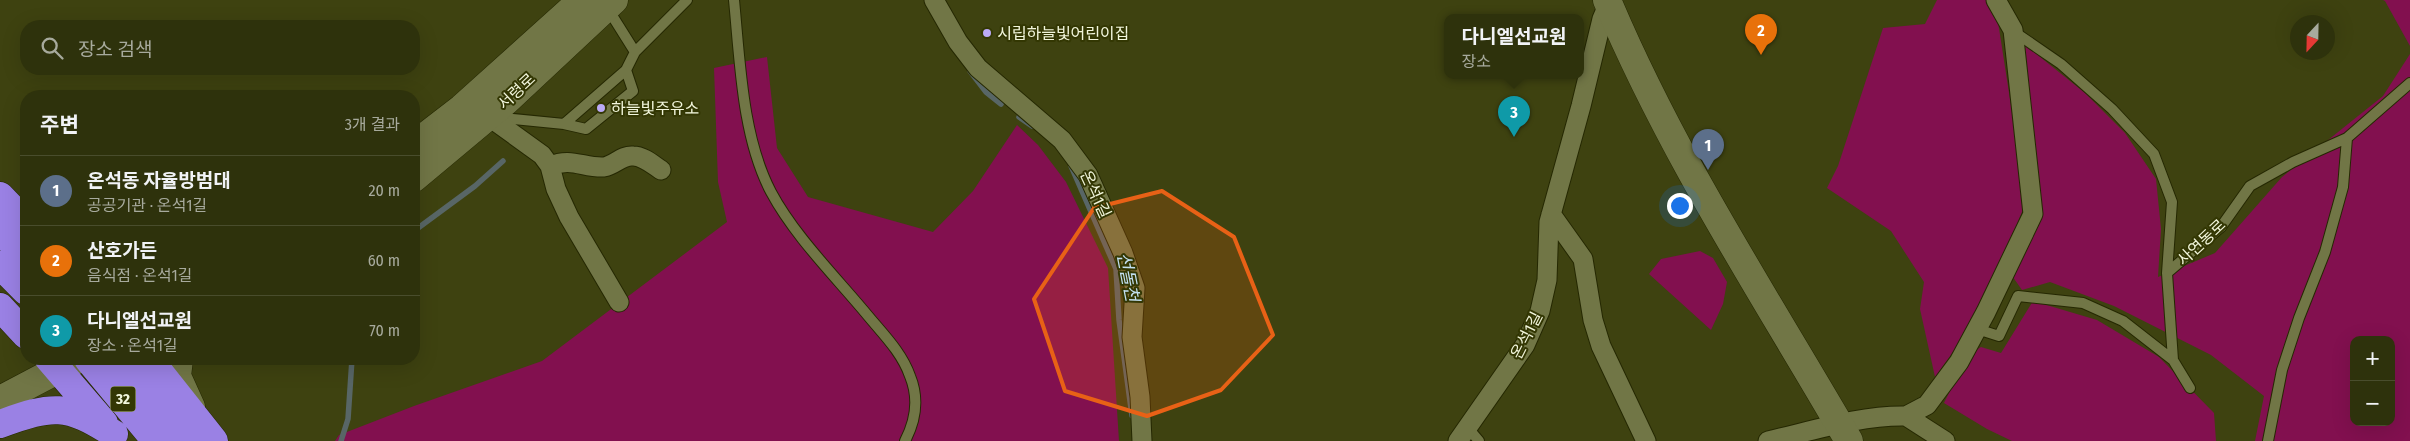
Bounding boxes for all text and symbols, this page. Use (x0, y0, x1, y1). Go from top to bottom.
popup (1444, 14, 1584, 79)
pin: 2 (1745, 14, 1777, 55)
north arrow (2290, 15, 2335, 60)
search box (20, 20, 420, 75)
place label: 시립하늘빛어린이집 (997, 24, 1129, 43)
text: 다니엘선교원 (1462, 25, 1566, 48)
marker: 시립하늘빛어린이집 (981, 27, 993, 39)
icon: search (38, 34, 66, 62)
text: 장소 검색 (78, 38, 152, 61)
text: 장소 (1462, 52, 1491, 71)
street label: 서령로 (494, 69, 539, 113)
pin: 3 (1498, 96, 1530, 137)
place label: 하늘빛주유소 (611, 99, 699, 118)
marker: 하늘빛주유소 (595, 102, 607, 114)
text: 주변 (40, 112, 79, 138)
text: 3개 결과 (345, 115, 400, 134)
pin: 1 (1692, 129, 1724, 170)
street label: 온석1길 (1076, 167, 1115, 221)
text: 온석동 자율방범대 (87, 169, 231, 192)
text: 1 (53, 181, 59, 200)
text: 20 m (369, 181, 400, 200)
your location (1667, 193, 1693, 219)
text: 공공기관 · 온석1길 (87, 196, 207, 215)
street label: 사연동로 (2173, 215, 2230, 269)
text: 산호가든 (87, 239, 157, 262)
text: 2 (52, 251, 60, 270)
text: 60 m (368, 251, 400, 270)
water label: 선돌천 (1112, 251, 1144, 306)
text: 음식점 · 온석1길 (87, 266, 192, 285)
street label: 온석1길 (1507, 308, 1546, 362)
text: 다니엘선교원 (87, 309, 192, 332)
text: 3 (52, 321, 60, 340)
text: 70 m (369, 321, 400, 340)
text: 장소 · 온석1길 (87, 336, 178, 355)
map controls (2350, 336, 2395, 426)
button: + (2350, 336, 2395, 381)
button: − (2350, 381, 2395, 426)
road number: 32 (110, 386, 136, 412)

